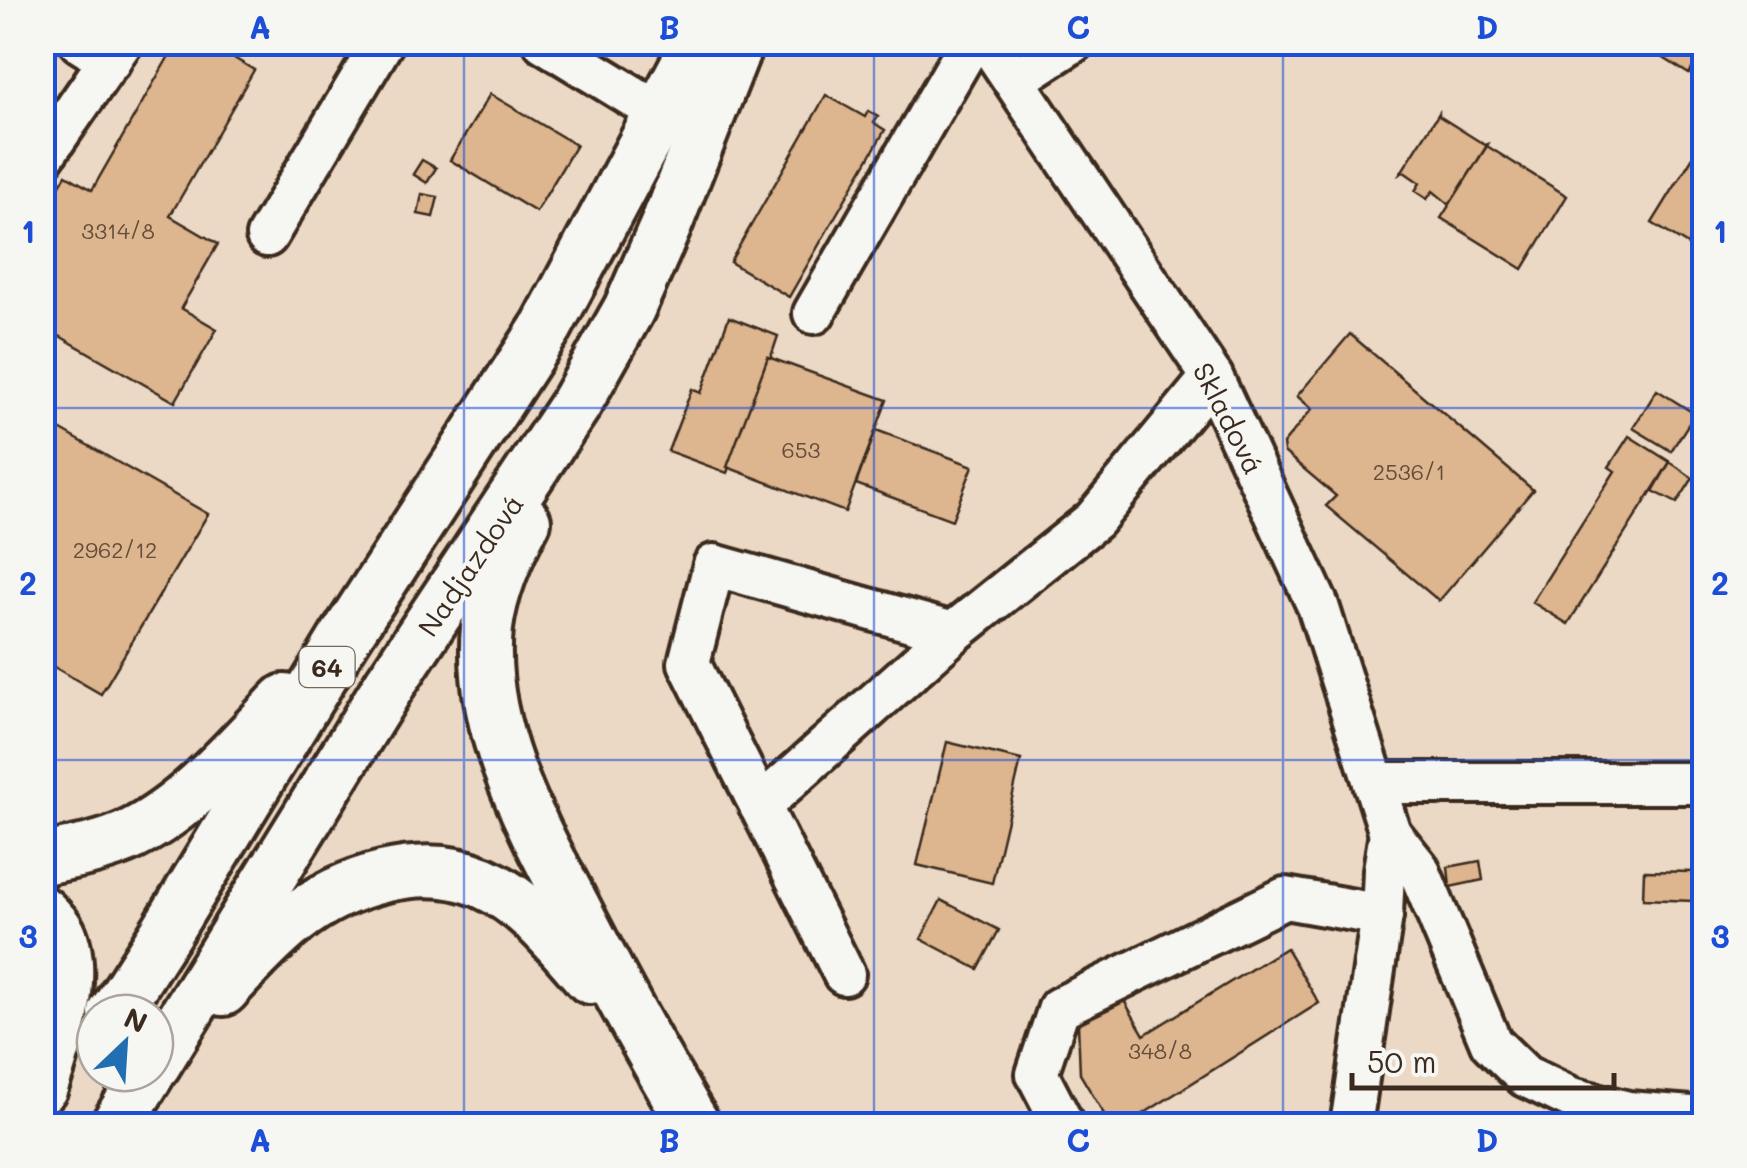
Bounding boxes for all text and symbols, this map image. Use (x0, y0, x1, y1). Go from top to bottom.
text: A (249, 5, 271, 47)
text: B (658, 5, 680, 47)
text: C (1066, 5, 1090, 47)
text: D (1476, 5, 1498, 47)
text: 1 (21, 209, 35, 251)
text: 1 (1713, 209, 1727, 251)
house number: 3314/8 (81, 216, 155, 245)
street label: Skladová (1186, 356, 1272, 480)
house number: 653 (781, 435, 821, 464)
house number: 2536/1 (1373, 457, 1445, 486)
street label: Nadjazdová (409, 487, 531, 643)
house number: 2962/12 (73, 535, 157, 564)
text: 2 (19, 561, 37, 603)
text: 2 (1711, 561, 1729, 603)
road number: 64 (300, 647, 354, 687)
text: 3 (18, 914, 38, 956)
text: 3 (1710, 914, 1730, 956)
north arrow (75, 993, 175, 1093)
text: N (119, 999, 153, 1040)
scale bar (1352, 1028, 1614, 1090)
house number: 348/8 (1128, 1036, 1192, 1065)
text: 50 m (1367, 1041, 1437, 1081)
text: A (249, 1118, 271, 1160)
text: B (658, 1118, 680, 1160)
text: C (1066, 1118, 1090, 1160)
text: D (1476, 1118, 1498, 1160)

